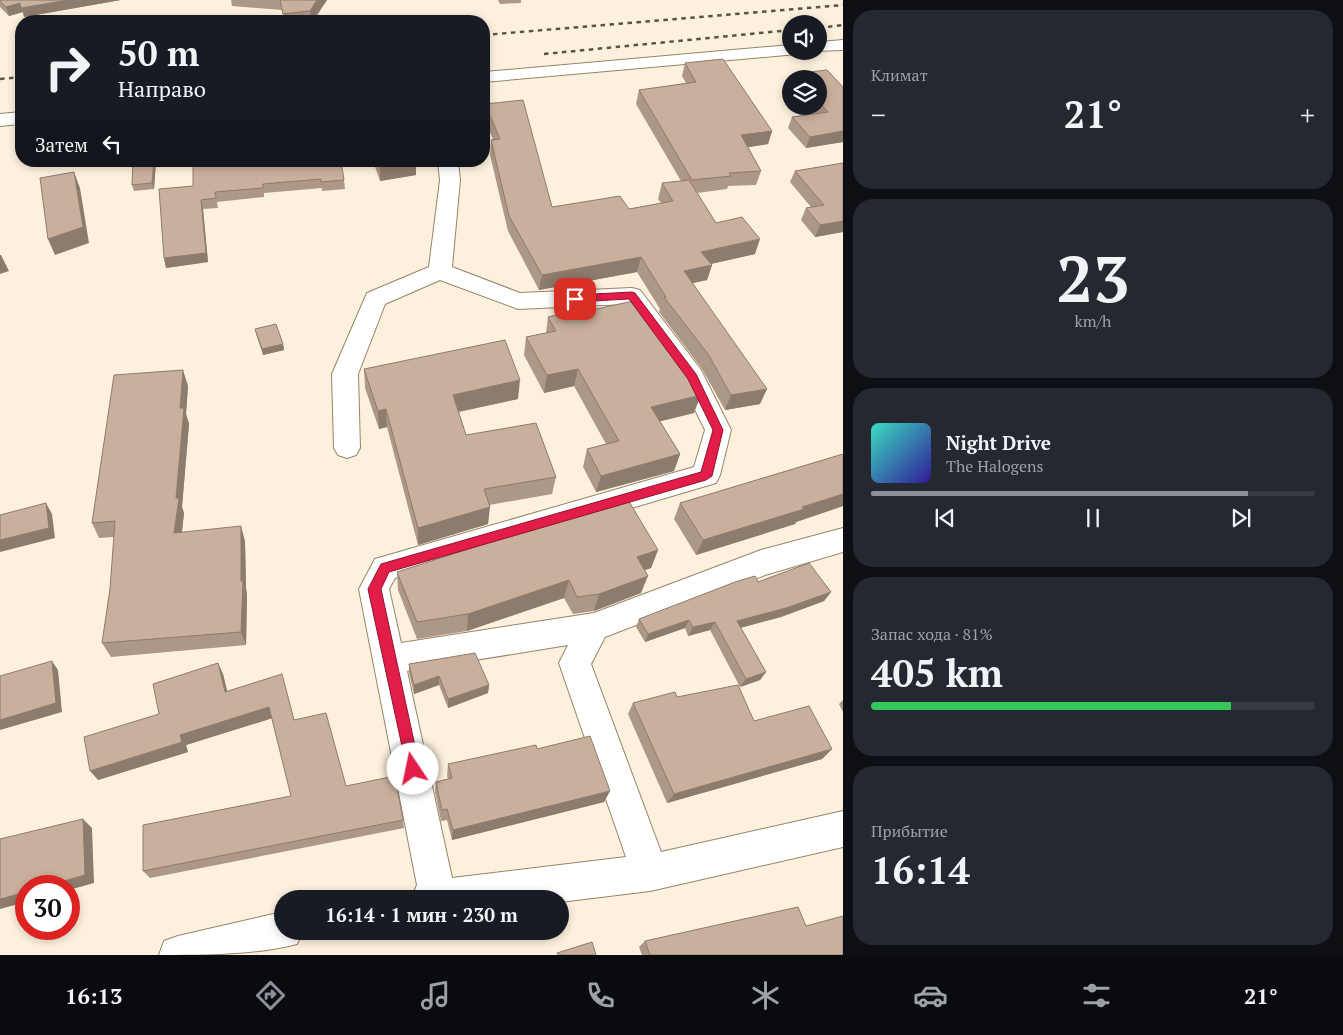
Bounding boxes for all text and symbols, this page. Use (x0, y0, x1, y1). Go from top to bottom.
map controls (782, 15, 827, 115)
button: sound (782, 15, 827, 60)
text: 50 m (118, 30, 199, 76)
icon: right (35, 35, 100, 100)
text: Климат (871, 64, 928, 86)
button: layers (782, 70, 827, 115)
text: Направо (118, 74, 206, 103)
text: 21° (1064, 89, 1122, 139)
text: − (871, 96, 886, 133)
text: + (1300, 96, 1315, 133)
icon: left (98, 130, 126, 158)
text: Затем (35, 132, 88, 157)
text: 23 (1056, 234, 1130, 321)
pin (554, 278, 596, 320)
icon: arrive (561, 285, 589, 313)
text: km/h (1075, 310, 1111, 332)
text: Night Drive (946, 430, 1051, 455)
text: The Halogens (946, 455, 1044, 477)
icon: previous (931, 504, 959, 532)
icon: pause (1079, 504, 1107, 532)
icon: next (1227, 504, 1255, 532)
text: Запас хода · 81% (871, 623, 993, 645)
text: 405 km (871, 648, 1003, 698)
position arrow (386, 742, 438, 794)
text: Прибытие (871, 820, 948, 842)
text: 16:14 (871, 845, 970, 895)
speed limit sign: 30 (15, 875, 80, 940)
text: 16:14 · 1 мин · 230 m (325, 902, 518, 927)
icon: directions (253, 978, 288, 1013)
icon: music (418, 978, 453, 1013)
icon: phone (583, 978, 618, 1013)
icon: climate (748, 978, 783, 1013)
icon: car (913, 978, 948, 1013)
icon: filters (1079, 978, 1114, 1013)
text: 16:13 (65, 981, 122, 1010)
text: 21° (1244, 981, 1278, 1010)

